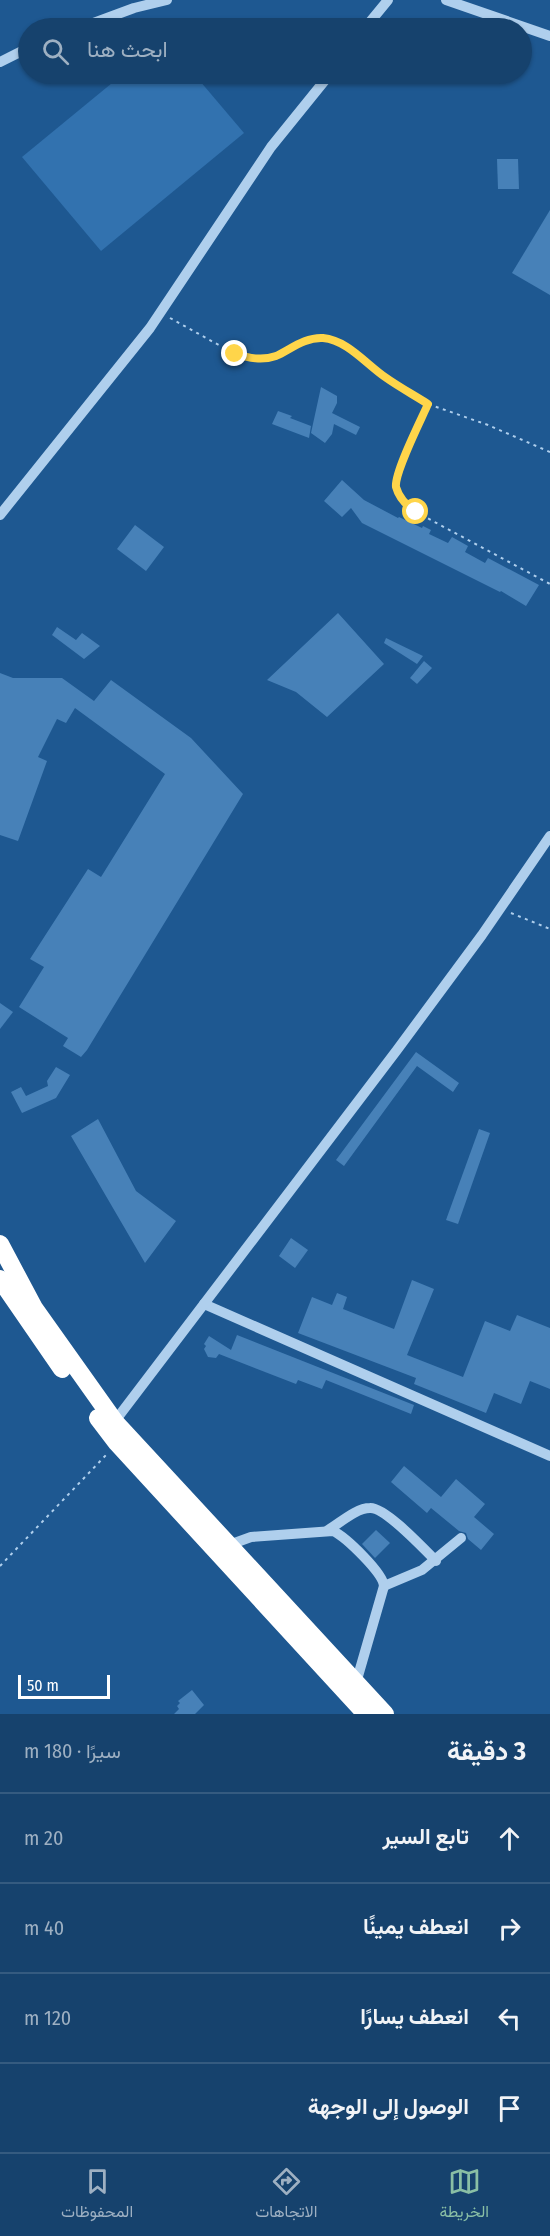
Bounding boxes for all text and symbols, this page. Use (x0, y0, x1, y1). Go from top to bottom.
search box (18, 18, 532, 84)
icon: search (39, 35, 72, 68)
text: ابحث هنا (87, 36, 168, 63)
route end (221, 340, 247, 366)
route start (402, 498, 428, 524)
scale bar (18, 1672, 110, 1700)
text: 50 m (27, 1676, 59, 1695)
text: 3 دقيقة (447, 1736, 526, 1767)
text: سيرًا · 180 m (24, 1739, 121, 1763)
icon: ahead (493, 1822, 526, 1855)
text: تابع السير (382, 1823, 469, 1850)
text: 20 m (24, 1826, 63, 1850)
icon: right (493, 1912, 526, 1945)
text: انعطف يمينًا (363, 1913, 469, 1940)
text: 40 m (24, 1916, 64, 1940)
icon: left (493, 2002, 526, 2035)
text: انعطف يسارًا (360, 2003, 469, 2030)
text: 120 m (24, 2006, 71, 2030)
icon: arrive (493, 2092, 526, 2125)
text: الوصول إلى الوجهة (308, 2093, 469, 2120)
tab: المحفوظات (61, 2165, 133, 2226)
tab: الاتجاهات (255, 2165, 317, 2226)
tab: الخريطة (439, 2165, 489, 2226)

